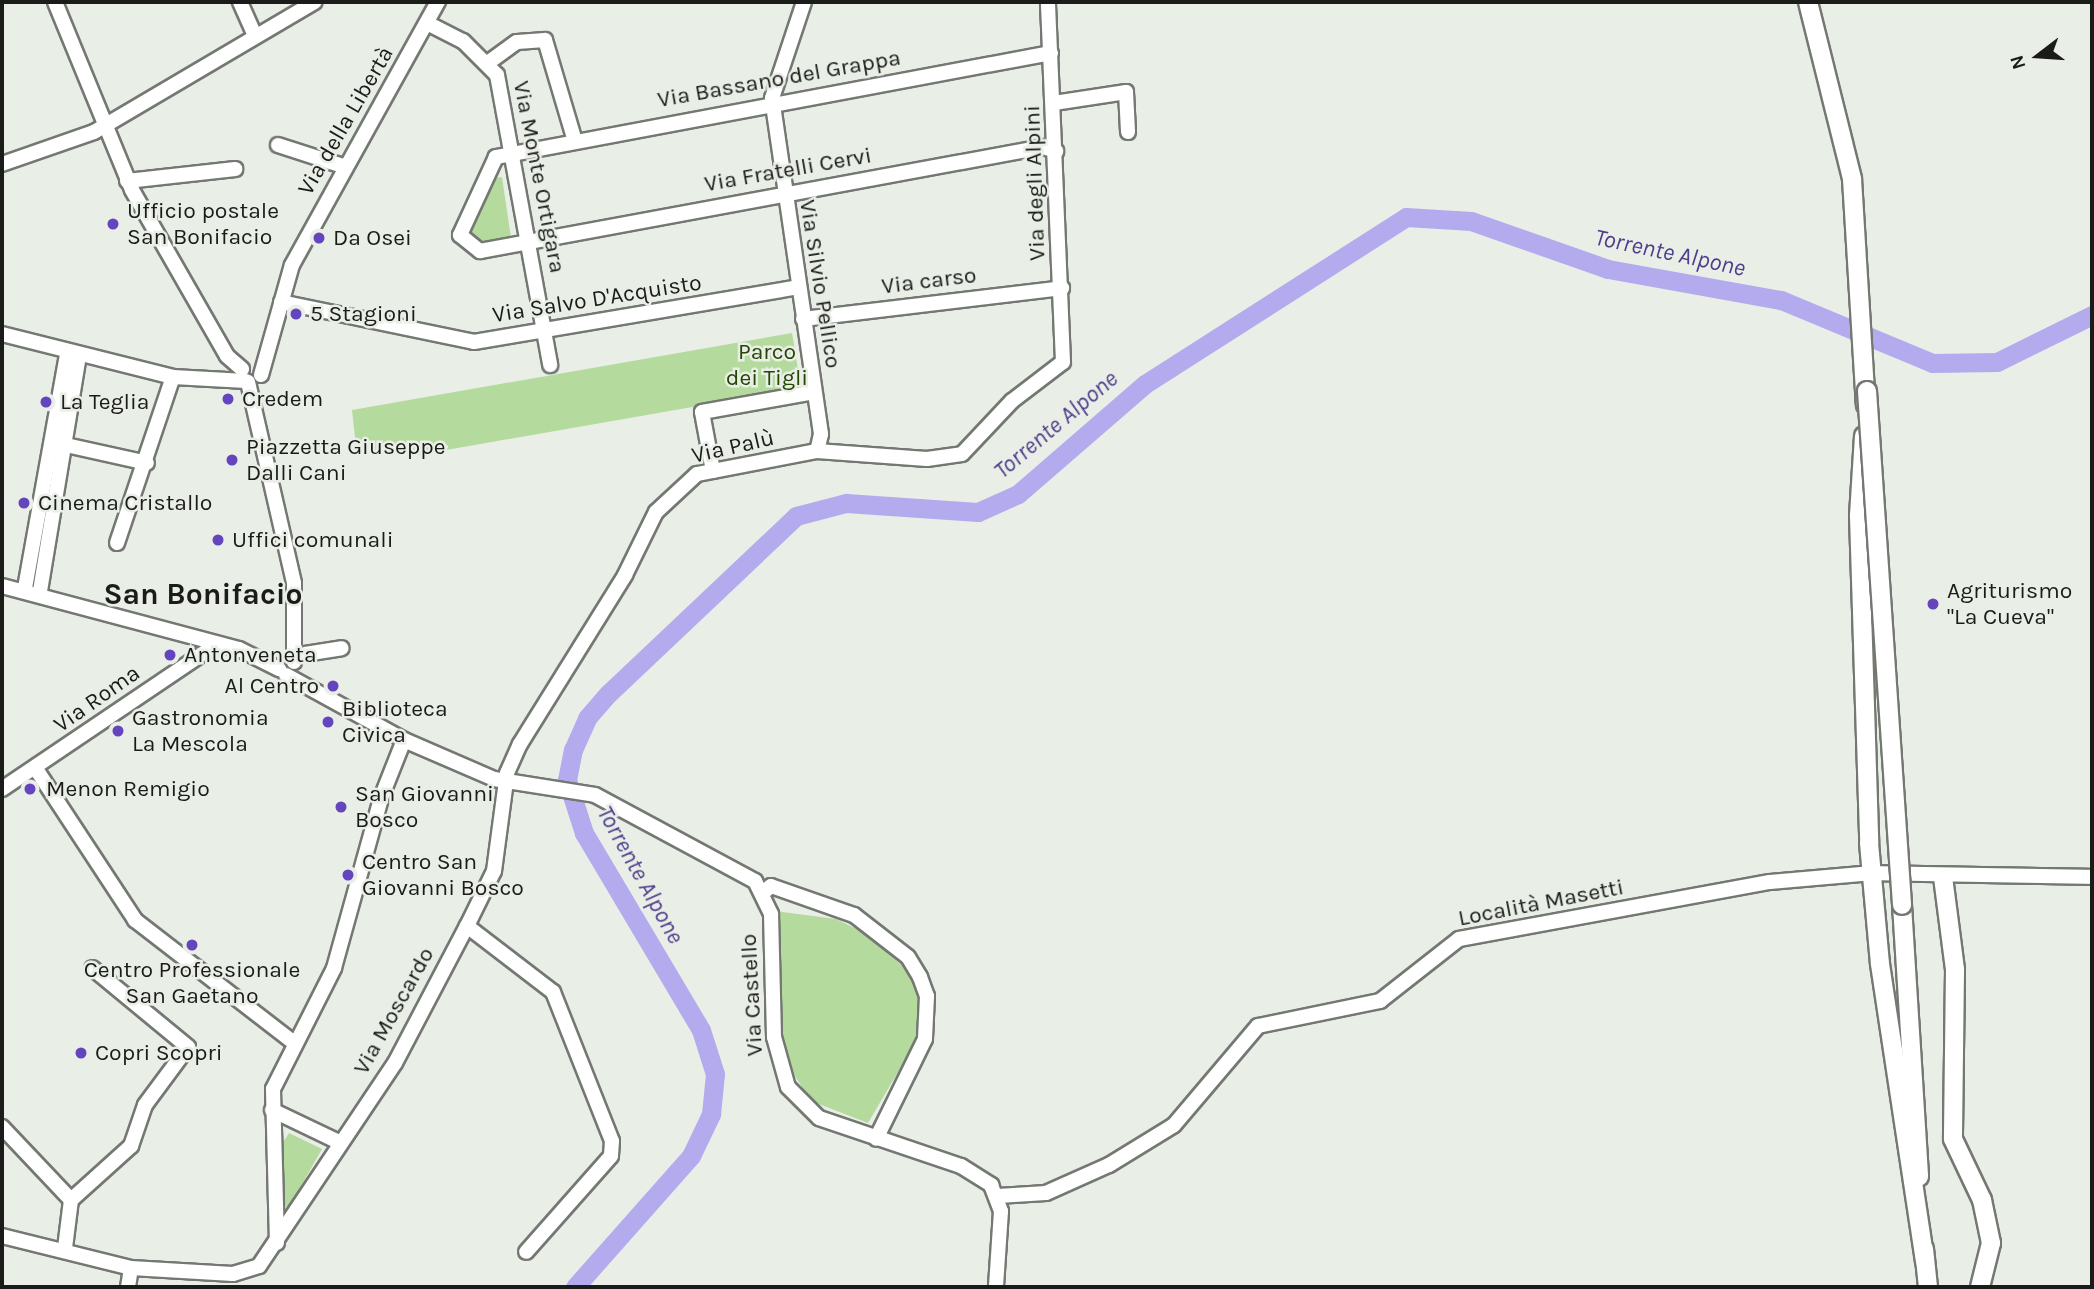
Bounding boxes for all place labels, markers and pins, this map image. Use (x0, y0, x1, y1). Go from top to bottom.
place label: Ufficio postale San Bonifacio (127, 197, 279, 251)
marker: Ufficio postale San Bonifacio (105, 216, 121, 232)
place label: Da Osei (333, 224, 412, 252)
marker: Da Osei (311, 230, 327, 246)
place label: 5 Stagioni (310, 300, 417, 328)
marker: 5 Stagioni (288, 306, 304, 322)
place label: Credem (242, 385, 323, 413)
place label: La Teglia (60, 388, 149, 416)
marker: Credem (220, 391, 236, 407)
marker: La Teglia (38, 394, 54, 410)
place label: Piazzetta Giuseppe Dalli Cani (246, 433, 445, 487)
marker: Piazzetta Giuseppe Dalli Cani (224, 452, 240, 468)
place label: Cinema Cristallo (38, 489, 212, 517)
marker: Cinema Cristallo (16, 495, 32, 511)
place label: Uffici comunali (232, 526, 394, 554)
marker: Uffici comunali (210, 532, 226, 548)
place label: Agriturismo "La Cueva" (1947, 577, 2072, 631)
marker: Agriturismo "La Cueva" (1925, 596, 1941, 612)
place label: Antonveneta (184, 641, 317, 669)
marker: Antonveneta (162, 647, 178, 663)
place label: Al Centro (225, 672, 319, 700)
marker: Al Centro (325, 678, 341, 694)
place label: Biblioteca Civica (342, 695, 448, 749)
place label: Gastronomia La Mescola (132, 704, 269, 758)
marker: Biblioteca Civica (320, 714, 336, 730)
marker: Gastronomia La Mescola (110, 723, 126, 739)
place label: Menon Remigio (46, 775, 210, 803)
marker: Menon Remigio (20, 779, 40, 799)
place label: San Giovanni Bosco (355, 780, 494, 834)
marker: San Giovanni Bosco (333, 799, 349, 815)
place label: Centro San Giovanni Bosco (362, 848, 524, 902)
marker: Centro San Giovanni Bosco (340, 867, 356, 883)
marker: Centro Professionale San Gaetano (184, 937, 200, 953)
place label: Centro Professionale San Gaetano (84, 956, 300, 1010)
place label: Copri Scopri (95, 1039, 223, 1067)
marker: Copri Scopri (73, 1045, 89, 1061)

